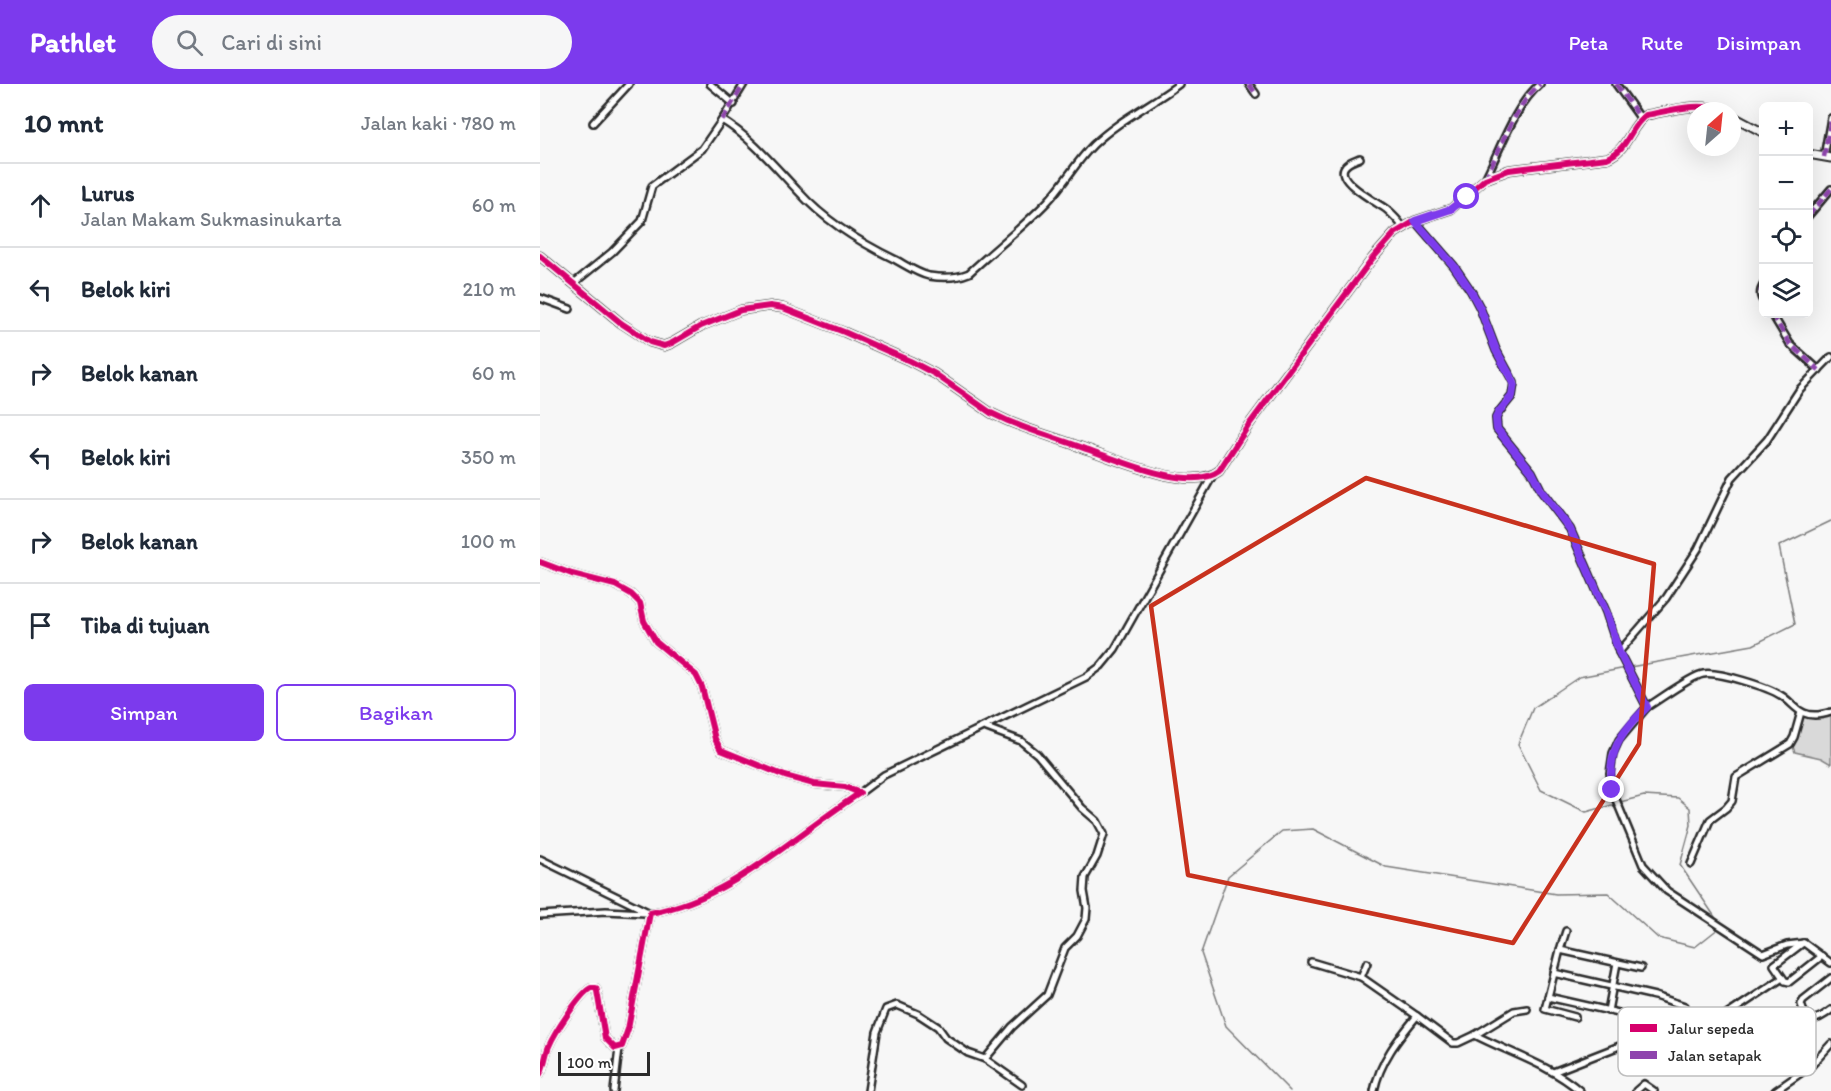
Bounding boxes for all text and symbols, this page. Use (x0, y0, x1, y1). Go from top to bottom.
search box (152, 15, 572, 69)
text: Pathlet (30, 25, 116, 59)
icon: search (173, 26, 206, 59)
text: Cari di sini (221, 29, 322, 56)
text: Peta (1568, 30, 1608, 55)
text: Rute (1641, 30, 1683, 55)
text: Disimpan (1716, 30, 1801, 55)
north arrow (1687, 102, 1741, 156)
map controls (1759, 102, 1813, 318)
button: + (1759, 102, 1813, 156)
text: 10 mnt (24, 107, 103, 139)
text: Jalan kaki · 780 m (361, 111, 516, 135)
button: − (1759, 156, 1813, 210)
text: Lurus (81, 180, 135, 207)
route start (1453, 183, 1479, 209)
icon: ahead (24, 189, 57, 222)
text: 60 m (472, 193, 516, 217)
text: Jalan Makam Sukmasinukarta (81, 207, 342, 231)
button: locate (1759, 210, 1813, 264)
button: layers (1759, 264, 1813, 318)
icon: left (24, 273, 57, 306)
text: Belok kiri (81, 276, 171, 303)
text: 210 m (463, 277, 516, 301)
icon: right (24, 357, 57, 390)
text: Belok kanan (81, 360, 198, 387)
text: 60 m (472, 361, 516, 385)
icon: left (24, 441, 57, 474)
text: Belok kiri (81, 444, 171, 471)
text: 350 m (461, 445, 516, 469)
icon: right (24, 525, 57, 558)
text: Belok kanan (81, 528, 198, 555)
text: 100 m (461, 529, 516, 553)
icon: arrive (24, 609, 57, 642)
text: Tiba di tujuan (81, 612, 210, 639)
button: Simpan (24, 684, 264, 741)
button: Bagikan (276, 684, 516, 741)
route end (1598, 776, 1624, 802)
legend (1618, 1007, 1816, 1076)
text: Jalur sepeda (1668, 1019, 1754, 1038)
text: Jalan setapak (1668, 1046, 1762, 1065)
scale bar (558, 1049, 650, 1076)
text: 100 m (567, 1053, 611, 1072)

